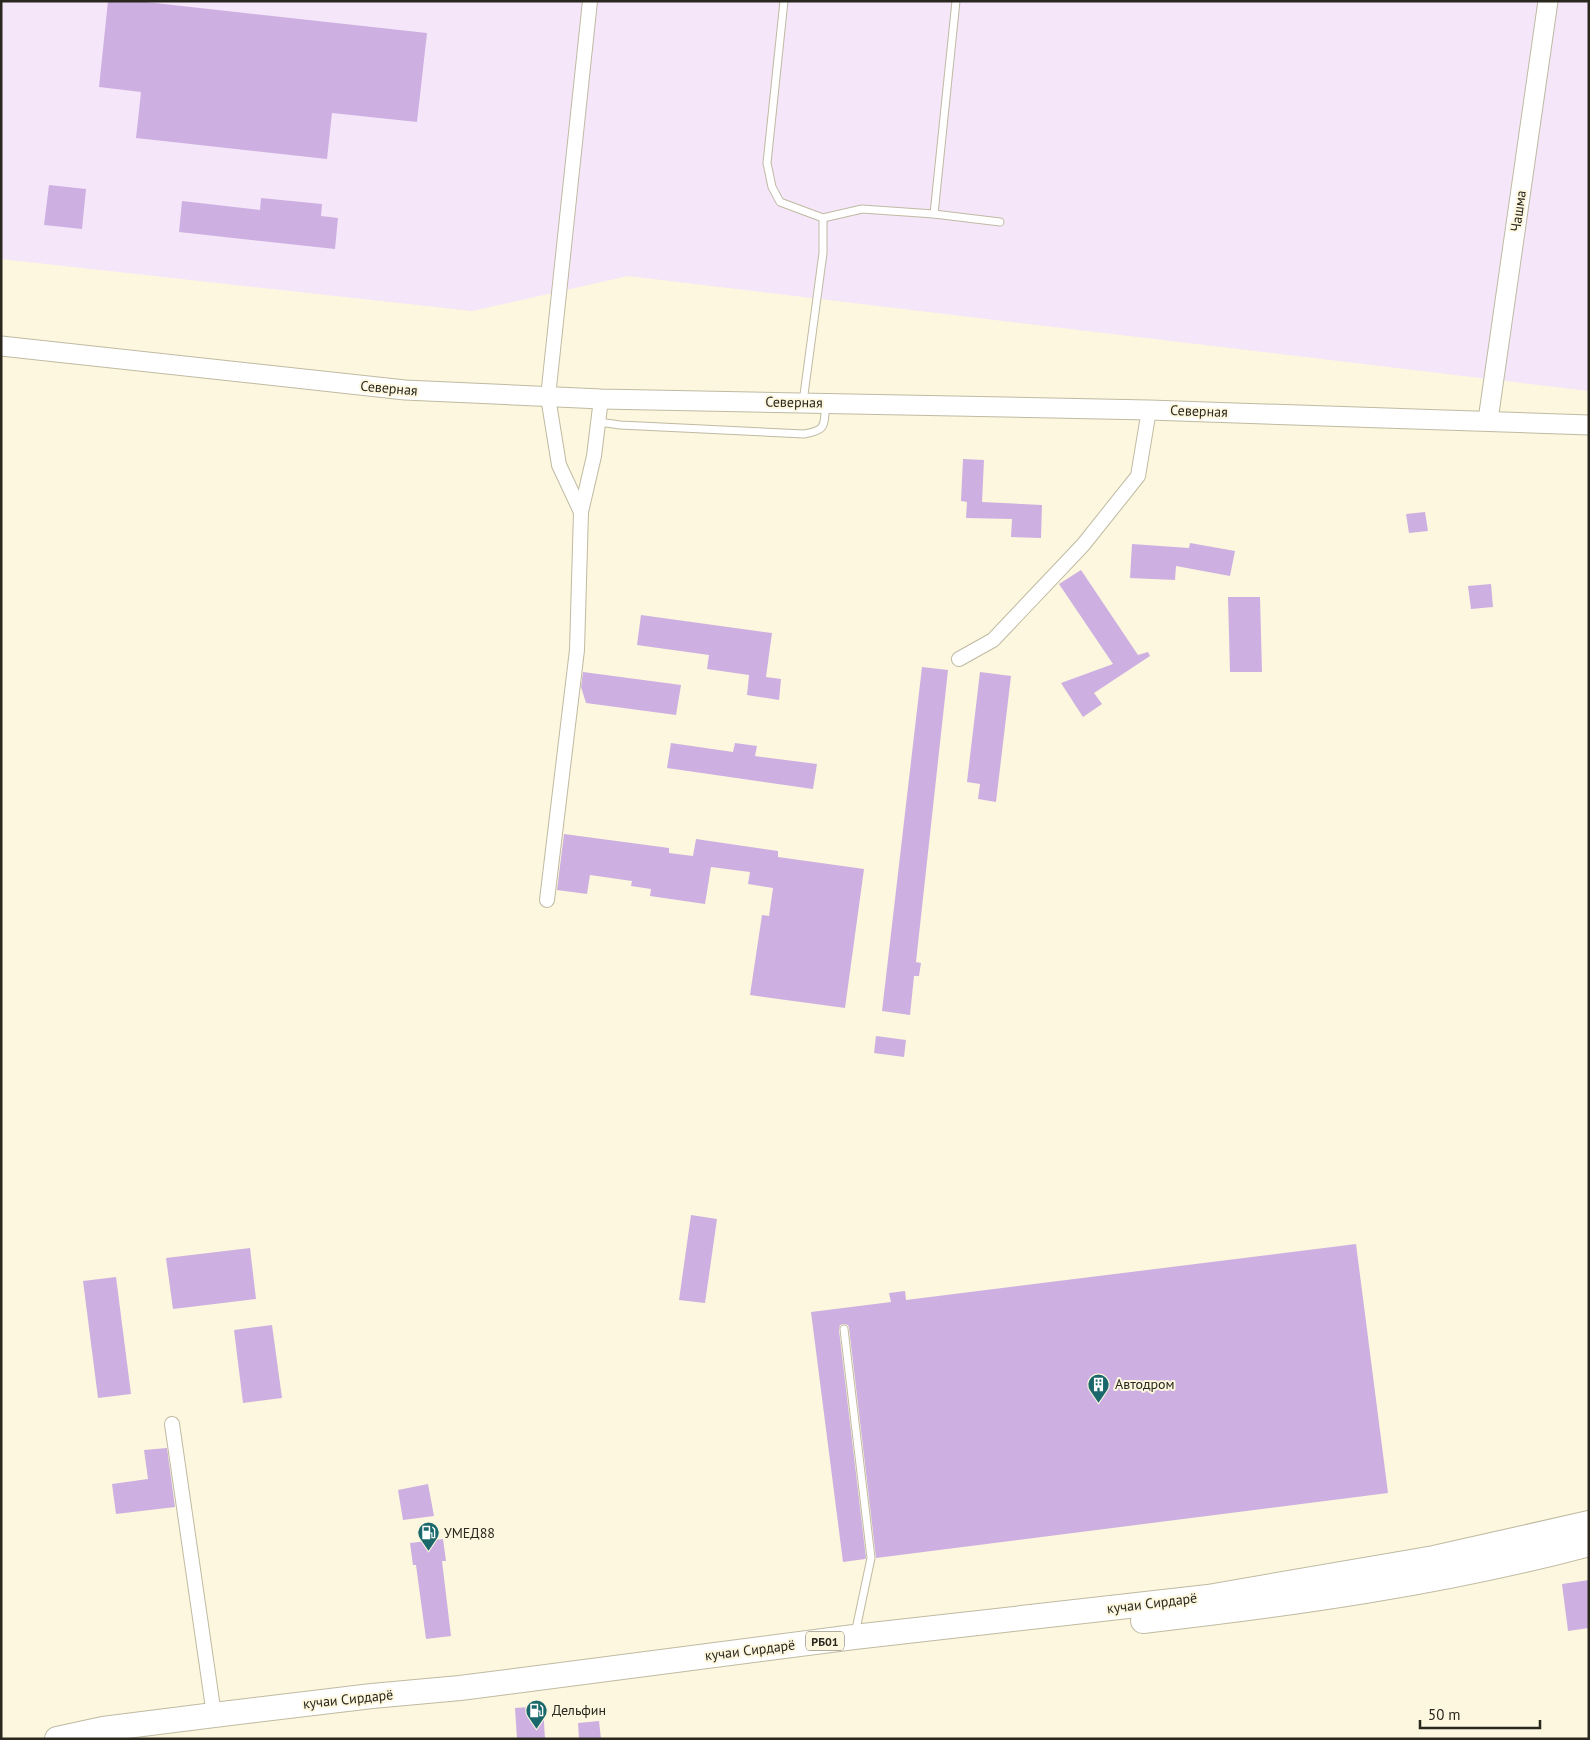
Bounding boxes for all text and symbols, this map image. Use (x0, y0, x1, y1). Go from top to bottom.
street label: Чашма (1506, 189, 1530, 233)
street label: Северная (360, 377, 418, 399)
street label: Северная (765, 393, 823, 411)
street label: Северная (1170, 401, 1228, 421)
building icon: Автодром (1087, 1372, 1111, 1403)
place label: Автодром (1115, 1375, 1175, 1393)
fuel station icon: УМЕД88 (416, 1521, 440, 1552)
place label: УМЕД88 (444, 1524, 495, 1542)
street label: кучаи Сирдарё (1106, 1589, 1198, 1617)
road number: РБ01 (806, 1632, 844, 1650)
street label: кучаи Сирдарё (704, 1636, 796, 1664)
street label: кучаи Сирдарё (302, 1685, 394, 1713)
fuel station icon: Дельфин (524, 1698, 548, 1729)
scale bar (1420, 1698, 1540, 1730)
place label: Дельфин (552, 1701, 606, 1719)
text: 50 m (1428, 1705, 1461, 1724)

